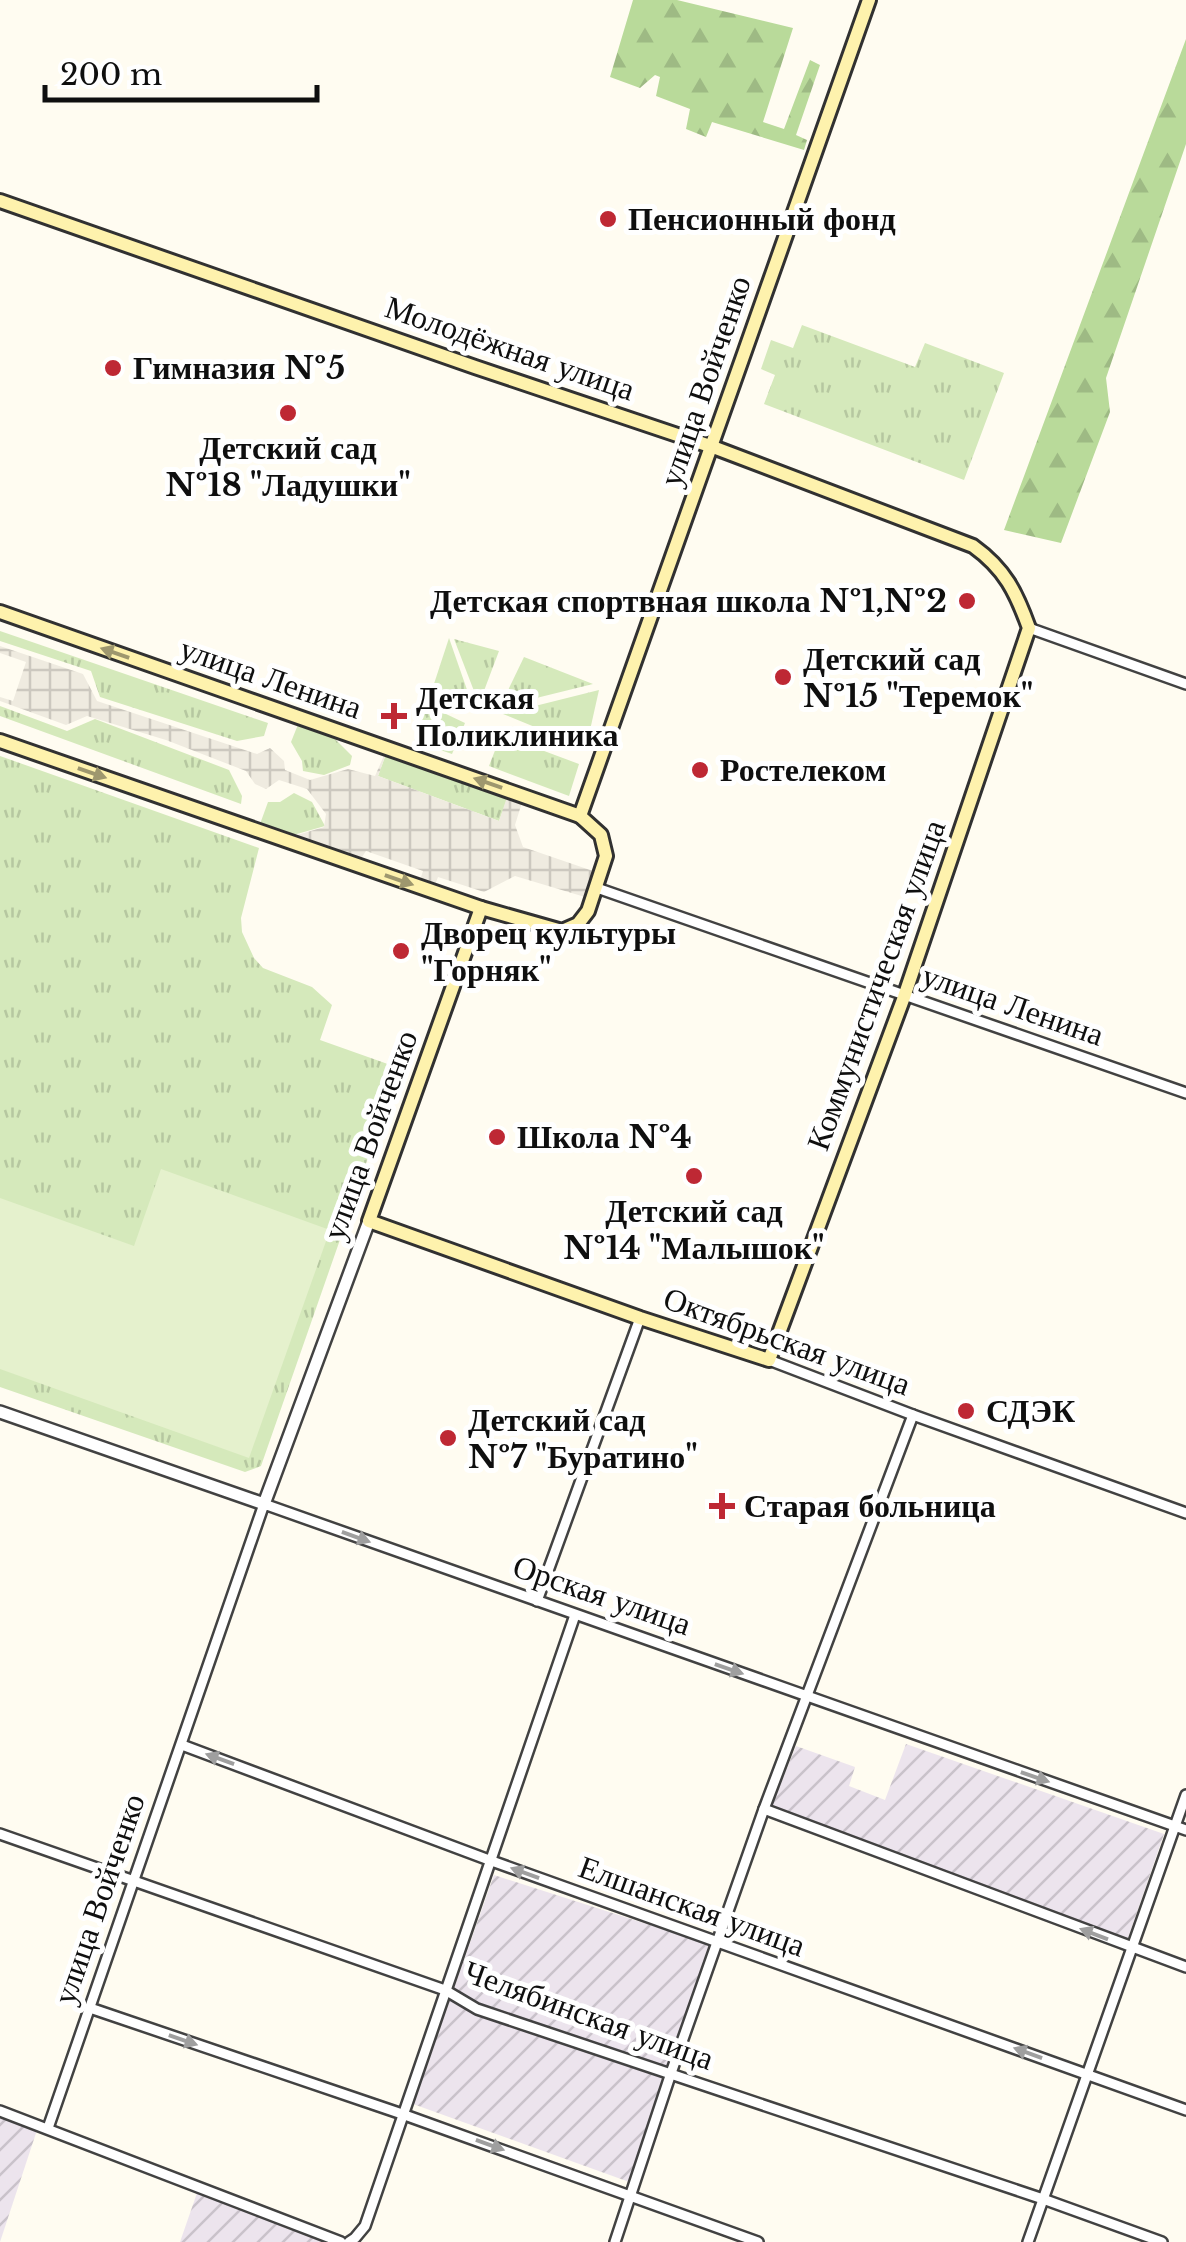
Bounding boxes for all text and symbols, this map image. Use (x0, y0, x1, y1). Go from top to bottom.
scale bar (45, 40, 318, 102)
text: 200 m (60, 56, 162, 93)
place label: Пенсионный фонд (628, 199, 896, 239)
marker: Пенсионный фонд (597, 208, 619, 230)
street label: улица Войченко (650, 270, 760, 492)
street label: Молодёжная улица (380, 287, 640, 409)
place label: Гимназия №5 (133, 348, 345, 388)
marker: Гимназия №5 (102, 357, 124, 379)
marker: Детский сад №18 "Ладушки" (277, 402, 299, 424)
place label: Детский сад №18 "Ладушки" (165, 428, 411, 505)
place label: Детская спортвная школа №1,№2 (430, 581, 947, 621)
marker: Детская спортвная школа №1,№2 (956, 590, 978, 612)
street label: улица Ленина (175, 628, 367, 728)
place label: Детский сад №15 "Теремок" (803, 639, 1033, 716)
one-way arrow (100, 644, 130, 659)
marker: Детский сад №15 "Теремок" (772, 666, 794, 688)
place label: Детская Поликлиника (416, 678, 619, 755)
marker: Детская Поликлиника (381, 703, 407, 729)
place label: Ростелеком (720, 750, 886, 790)
marker: Ростелеком (689, 759, 711, 781)
one-way arrow (78, 766, 108, 781)
one-way arrow (473, 775, 503, 790)
street label: Коммунистическая улица (798, 814, 954, 1156)
one-way arrow (385, 873, 415, 888)
place label: Дворец культуры "Горняк" (421, 913, 676, 990)
marker: Дворец культуры "Горняк" (390, 940, 412, 962)
street label: улица Ленина (917, 955, 1109, 1055)
street label: улица Войченко (314, 1025, 426, 1245)
place label: Школа №4 (517, 1117, 692, 1157)
marker: Школа №4 (486, 1126, 508, 1148)
marker: Детский сад №14 "Малышок" (683, 1165, 705, 1187)
place label: Детский сад №14 "Малышок" (563, 1191, 825, 1268)
street label: Октябрьская улица (658, 1278, 916, 1404)
place label: СДЭК (986, 1391, 1075, 1431)
place label: Детский сад №7 "Буратино" (468, 1400, 698, 1477)
marker: СДЭК (955, 1400, 977, 1422)
marker: Детский сад №7 "Буратино" (437, 1427, 459, 1449)
place label: Старая больница (744, 1486, 996, 1526)
marker: Старая больница (709, 1493, 735, 1519)
one-way arrow (342, 1530, 372, 1545)
street label: Орская улица (508, 1546, 696, 1644)
one-way arrow (714, 1662, 744, 1677)
one-way arrow (205, 1751, 235, 1767)
one-way arrow (1021, 1770, 1051, 1785)
street label: улица Войченко (44, 1788, 154, 2010)
street label: Елшанская улица (573, 1847, 811, 1965)
one-way arrow (509, 1865, 539, 1880)
one-way arrow (1079, 1926, 1109, 1941)
street label: Челябинская улица (459, 1951, 719, 2079)
one-way arrow (168, 2033, 198, 2048)
one-way arrow (1013, 2045, 1043, 2060)
one-way arrow (475, 2138, 505, 2153)

